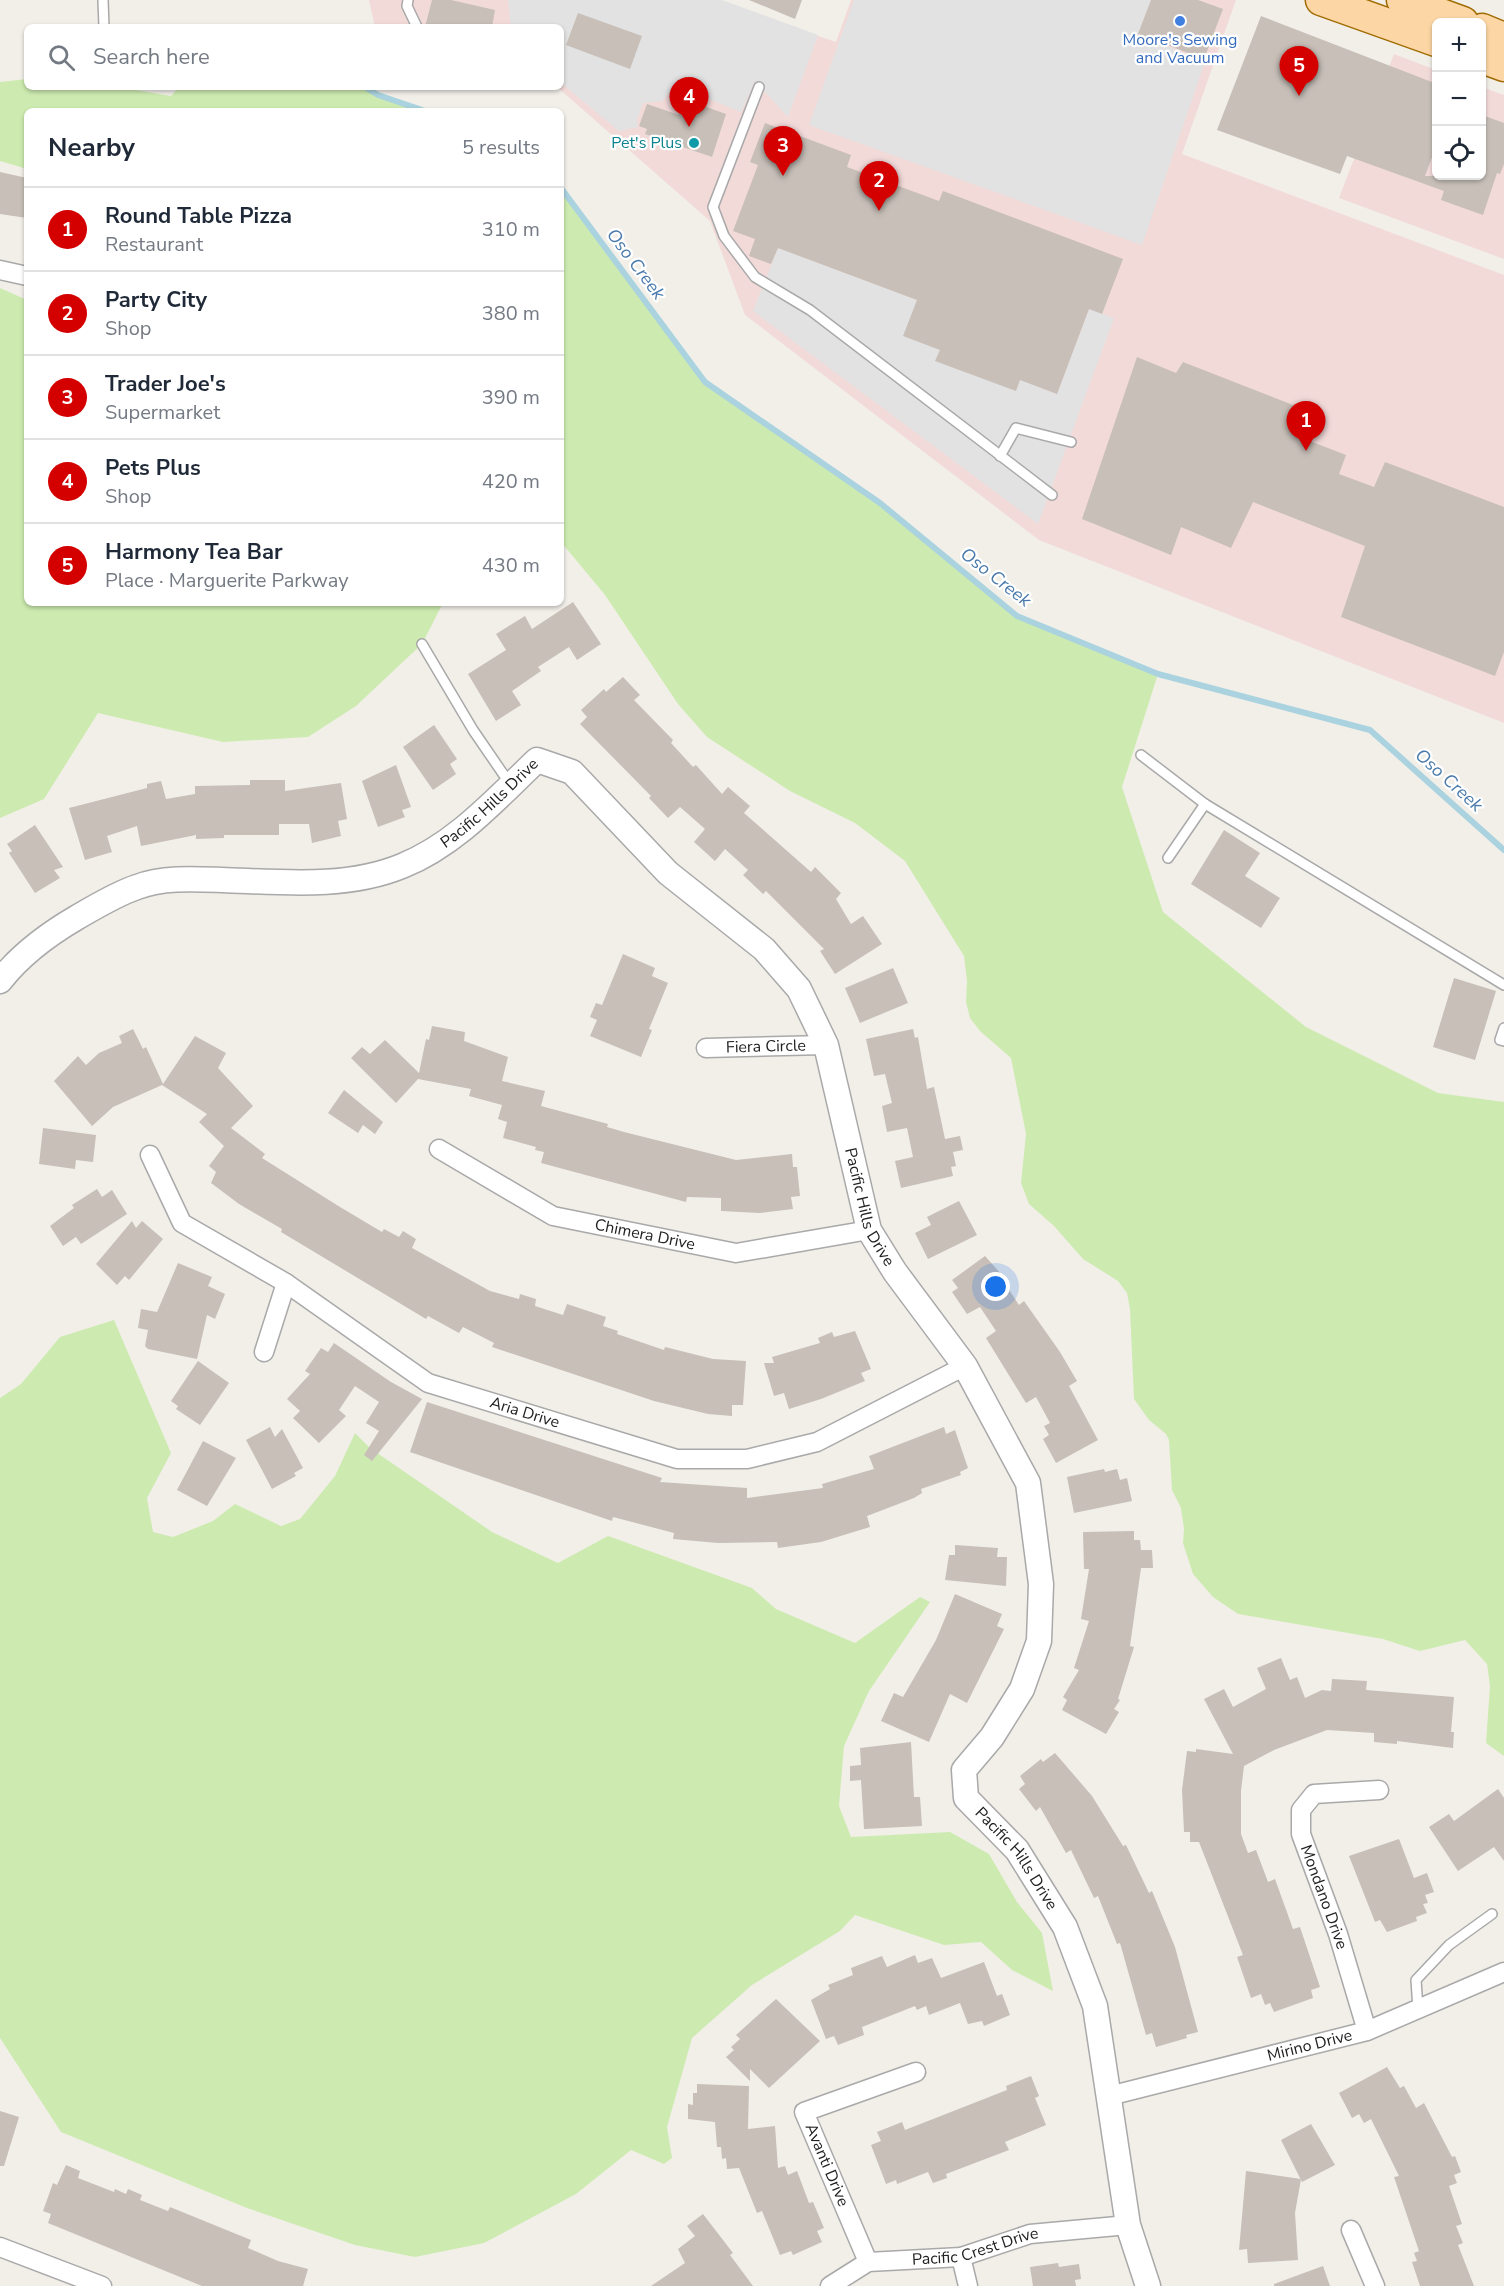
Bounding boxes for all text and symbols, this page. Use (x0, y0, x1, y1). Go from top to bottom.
marker: Moore's Sewing and Vacuum (1173, 14, 1187, 28)
map controls (1432, 18, 1486, 180)
button: + (1432, 18, 1486, 72)
search box (24, 24, 564, 90)
place label: Moore's Sewing and Vacuum (1123, 29, 1237, 69)
icon: search (45, 41, 78, 74)
text: Search here (93, 42, 210, 72)
pin: 5 (1280, 46, 1318, 96)
button: − (1432, 72, 1486, 126)
pin: 4 (670, 78, 708, 127)
pin: 3 (764, 126, 802, 176)
button: locate (1432, 126, 1486, 180)
text: Nearby (48, 130, 135, 165)
place label: Pet's Plus (611, 132, 682, 154)
text: 5 results (462, 134, 540, 161)
marker: Pet's Plus (687, 136, 701, 150)
pin: 2 (860, 162, 898, 211)
text: Round Table Pizza (105, 201, 292, 231)
text: 1 (62, 216, 74, 243)
text: 310 m (482, 216, 540, 243)
water label: Oso Creek (601, 223, 671, 305)
text: Restaurant (105, 231, 203, 258)
text: Party City (105, 285, 207, 315)
text: 2 (62, 300, 74, 327)
text: 380 m (482, 300, 540, 327)
text: Shop (105, 315, 151, 342)
text: Trader Joe's (105, 369, 226, 399)
text: 3 (62, 384, 74, 411)
text: 390 m (482, 384, 540, 411)
text: Supermarket (105, 399, 220, 426)
pin: 1 (1286, 402, 1326, 451)
text: Pets Plus (105, 453, 201, 483)
text: 4 (62, 468, 74, 495)
text: 420 m (482, 468, 540, 495)
text: Shop (105, 483, 151, 510)
text: Harmony Tea Bar (105, 537, 283, 567)
water label: Oso Creek (956, 542, 1037, 613)
text: 5 (62, 552, 74, 579)
text: 430 m (482, 552, 540, 579)
text: Place · Marguerite Parkway (105, 567, 349, 594)
water label: Oso Creek (1410, 743, 1489, 818)
street label: Pacific Hills Drive (436, 753, 543, 853)
street label: Fiera Circle (726, 1035, 806, 1058)
street label: Pacific Hills Drive (839, 1146, 900, 1271)
street label: Chimera Drive (593, 1214, 697, 1255)
your location (981, 1272, 1010, 1301)
street label: Aria Drive (487, 1392, 562, 1434)
street label: Pacific Hills Drive (970, 1802, 1063, 1914)
street label: Mondano Drive (1295, 1842, 1353, 1952)
street label: Mirino Drive (1265, 2024, 1355, 2067)
street label: Avanti Drive (800, 2120, 854, 2210)
street label: Pacific Crest Drive (911, 2222, 1039, 2271)

